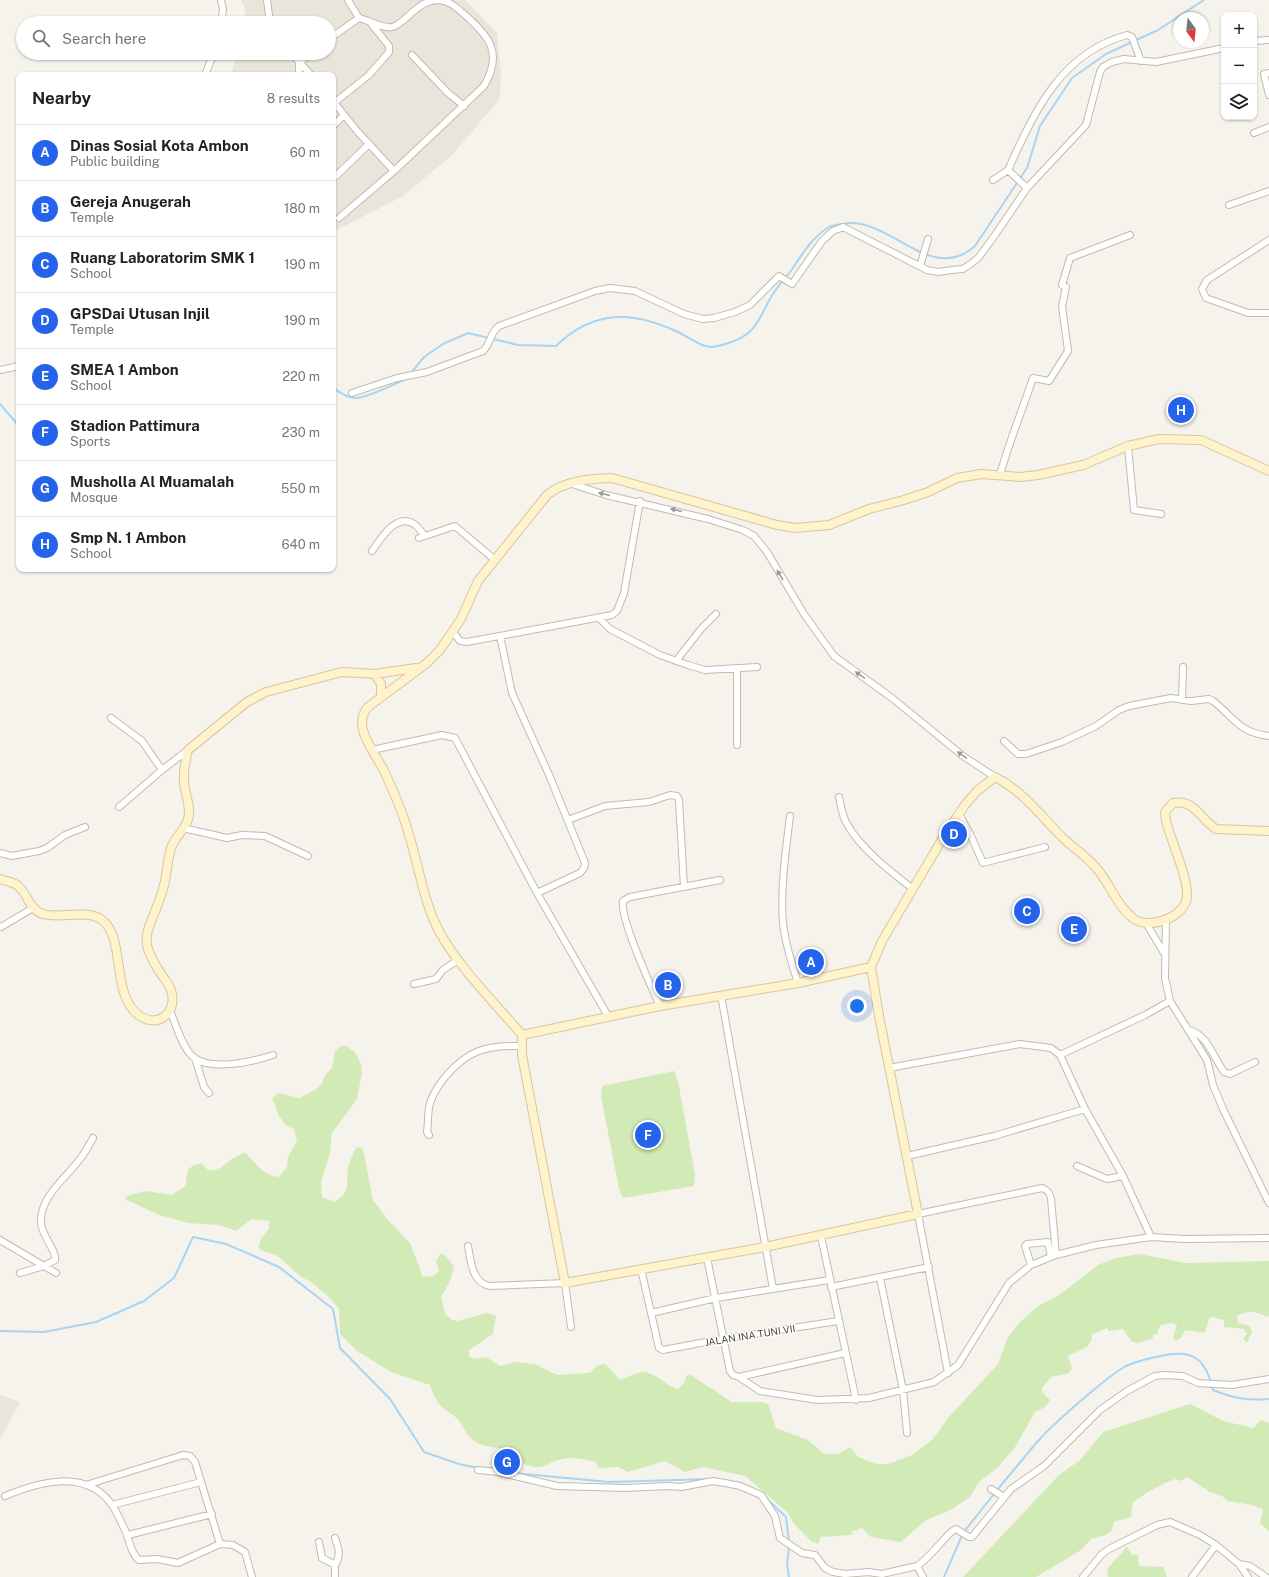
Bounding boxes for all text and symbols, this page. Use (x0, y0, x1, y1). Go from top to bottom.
north arrow (1173, 12, 1209, 48)
map controls (1221, 12, 1257, 120)
button: + (1221, 12, 1257, 48)
search box (16, 16, 336, 60)
icon: search (30, 27, 52, 49)
text: Search here (62, 30, 146, 47)
button: − (1221, 48, 1257, 84)
button: layers (1221, 84, 1257, 120)
text: Nearby (32, 88, 91, 108)
text: 8 results (267, 91, 320, 106)
text: Dinas Sosial Kota Ambon (70, 137, 249, 154)
text: A (40, 145, 50, 160)
text: 60 m (290, 145, 320, 160)
text: Public building (70, 154, 160, 169)
text: Gereja Anugerah (70, 193, 191, 210)
text: B (41, 201, 49, 216)
text: 180 m (284, 201, 320, 216)
text: Temple (70, 210, 114, 225)
text: Ruang Laboratorim SMK 1 (70, 249, 255, 266)
text: C (40, 257, 50, 272)
text: 190 m (284, 257, 320, 272)
text: School (70, 266, 112, 281)
text: GPSDai Utusan Injil (70, 305, 210, 322)
text: D (40, 313, 50, 328)
text: 190 m (284, 313, 320, 328)
text: Temple (70, 322, 114, 337)
text: SMEA 1 Ambon (70, 361, 179, 378)
text: E (41, 369, 49, 384)
text: 220 m (282, 369, 320, 384)
text: School (70, 378, 112, 393)
pin: H (1168, 395, 1194, 425)
text: Stadion Pattimura (70, 417, 200, 434)
text: F (41, 425, 49, 440)
text: 230 m (282, 425, 320, 440)
text: Sports (70, 434, 110, 449)
text: Musholla Al Muamalah (70, 473, 234, 490)
text: G (40, 481, 50, 496)
text: 550 m (281, 481, 320, 496)
text: Mosque (70, 490, 118, 505)
one-way arrow (597, 490, 610, 496)
one-way arrow (669, 507, 681, 513)
text: Smp N. 1 Ambon (70, 529, 186, 546)
text: H (40, 537, 50, 552)
text: 640 m (281, 537, 320, 552)
text: School (70, 546, 112, 561)
one-way arrow (777, 569, 784, 581)
one-way arrow (855, 671, 865, 679)
one-way arrow (957, 751, 968, 759)
pin: D (941, 819, 967, 849)
pin: C (1014, 896, 1040, 926)
pin: E (1061, 914, 1087, 944)
pin: A (798, 947, 824, 977)
pin: B (655, 970, 681, 1000)
your location (847, 996, 867, 1016)
pin: F (635, 1120, 661, 1150)
street label: JALAN INA TUNI VII (704, 1322, 796, 1348)
pin: G (494, 1447, 520, 1477)

